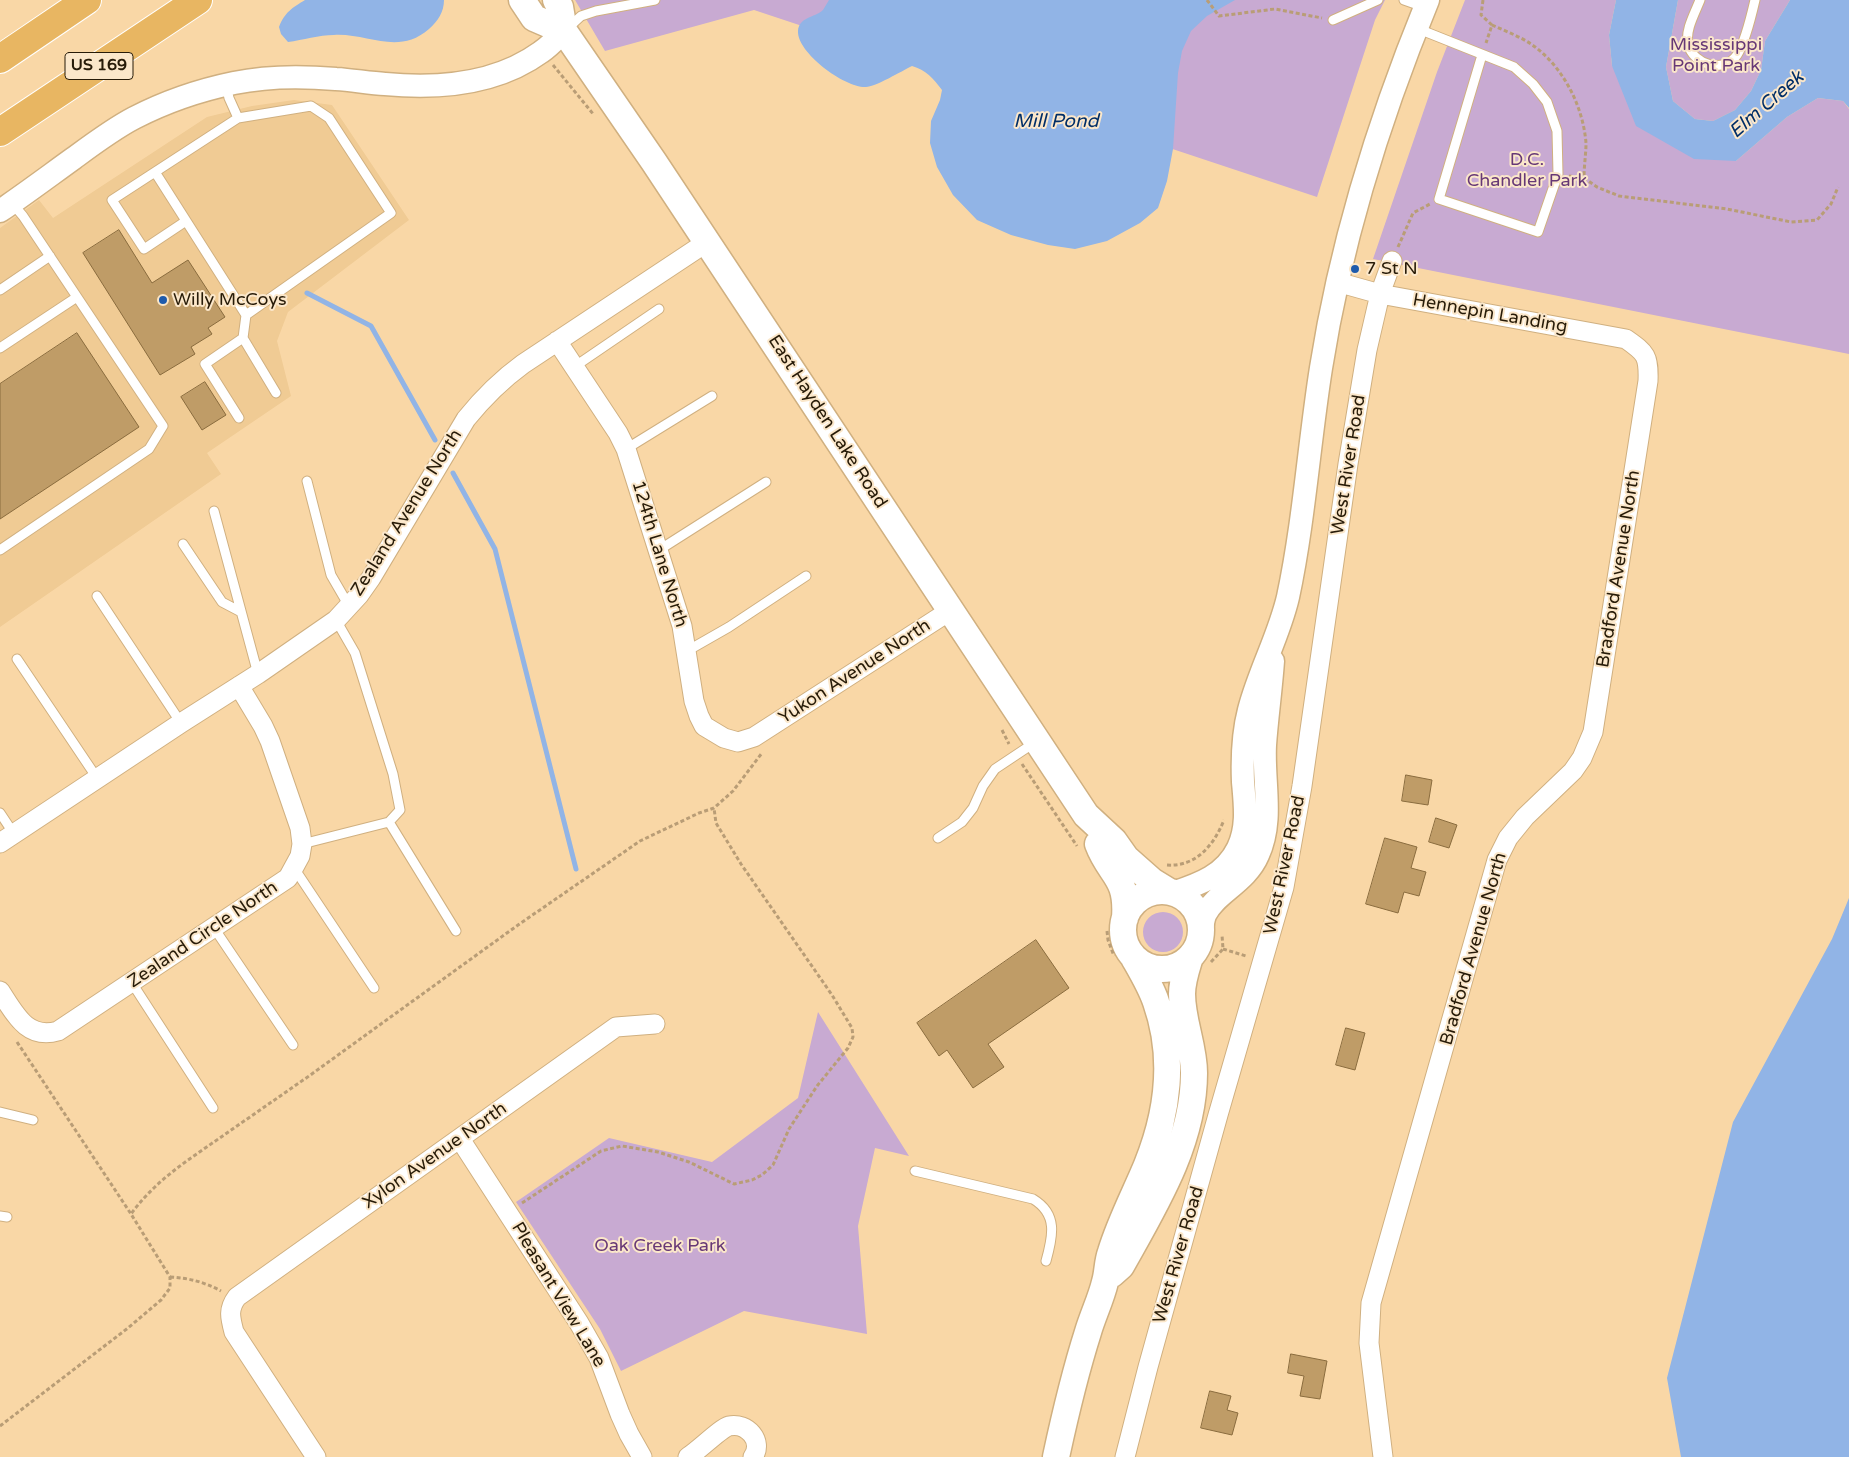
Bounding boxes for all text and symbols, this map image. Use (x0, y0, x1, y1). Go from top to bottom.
park label: Mississippi Point Park (1670, 34, 1762, 76)
road number: US 169 (65, 52, 133, 80)
water label: Elm Creek (1725, 66, 1809, 144)
water label: Mill Pond (1014, 111, 1098, 133)
park label: D.C. Chandler Park (1467, 149, 1587, 192)
place label: 7 St N (1365, 258, 1418, 280)
marker: 7 St N (1349, 263, 1361, 275)
place label: Willy McCoys (173, 289, 287, 311)
street label: Hennepin Landing (1411, 290, 1569, 338)
marker: Willy McCoys (157, 294, 169, 306)
street label: East Hayden Lake Road (763, 331, 891, 513)
street label: West River Road (1327, 393, 1371, 537)
street label: Zealand Avenue North (347, 426, 467, 600)
street label: Bradford Avenue North (1593, 469, 1645, 669)
street label: 124th Lane North (626, 478, 692, 630)
street label: Yukon Avenue North (775, 615, 935, 729)
street label: West River Road (1260, 794, 1310, 936)
street label: Bradford Avenue North (1436, 850, 1512, 1048)
street label: Zealand Circle North (124, 877, 282, 993)
street label: Xylon Avenue North (359, 1098, 511, 1214)
street label: West River Road (1149, 1184, 1209, 1326)
street label: Pleasant View Lane (506, 1219, 610, 1371)
park label: Oak Creek Park (594, 1235, 726, 1257)

